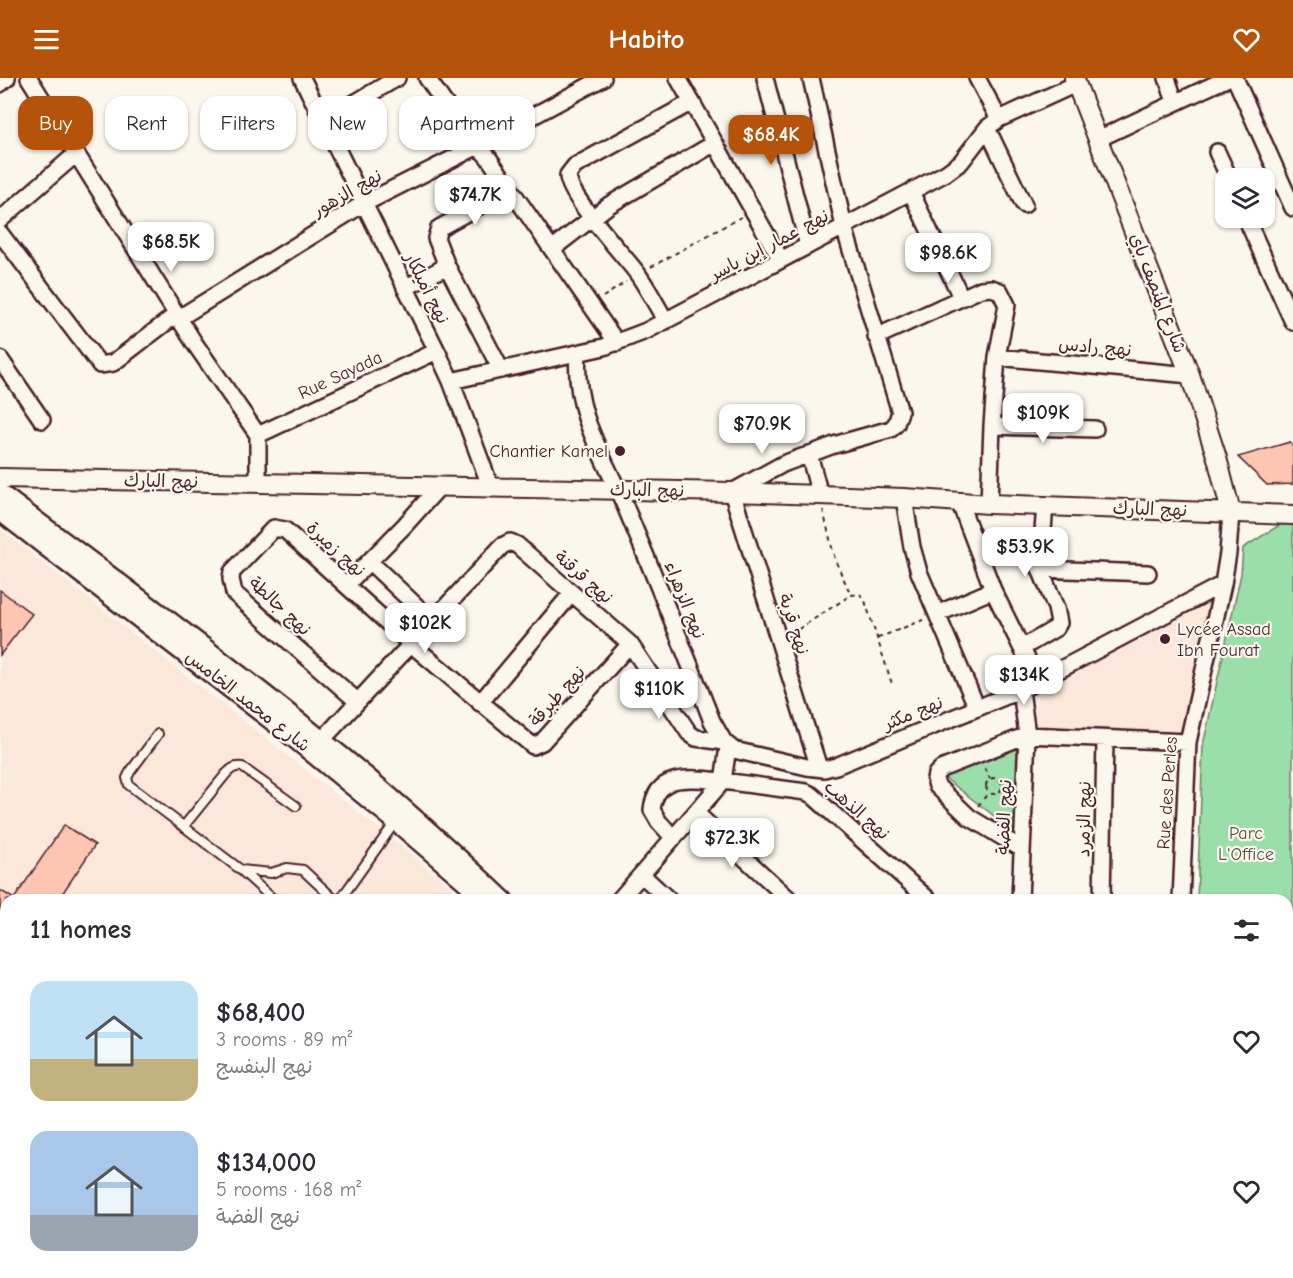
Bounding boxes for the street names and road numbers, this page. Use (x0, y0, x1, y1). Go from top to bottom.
street label: نهج الزهور (308, 165, 386, 223)
street label: نهج عمار إبن ياسر (704, 205, 833, 288)
street label: شارع المنصف باي (1123, 230, 1190, 357)
street label: نهج أميلكار (398, 247, 453, 328)
street label: نهج رادس (1057, 334, 1132, 362)
street label: Rue Sayada (295, 347, 385, 404)
street label: نهج البارك (124, 470, 198, 494)
street label: نهج البارك (610, 479, 684, 503)
street label: نهج البارك (1112, 498, 1188, 522)
street label: نهج زمبرة (301, 517, 369, 582)
street label: نهج قرقنة (550, 546, 617, 609)
street label: نهج الزهراء (659, 558, 710, 642)
street label: نهج جالطة (244, 572, 315, 641)
street label: نهج قربة (773, 591, 813, 658)
street label: شارع محمد الخامس (181, 646, 314, 757)
street label: نهج طبرقة (525, 662, 591, 732)
street label: نهج مكثر (878, 692, 947, 737)
street label: Rue des Perles (1153, 736, 1182, 850)
street label: نهج الذهب (819, 776, 894, 845)
street label: نهج الفضة (993, 779, 1017, 855)
street label: نهج الزمرد (1073, 781, 1097, 857)

